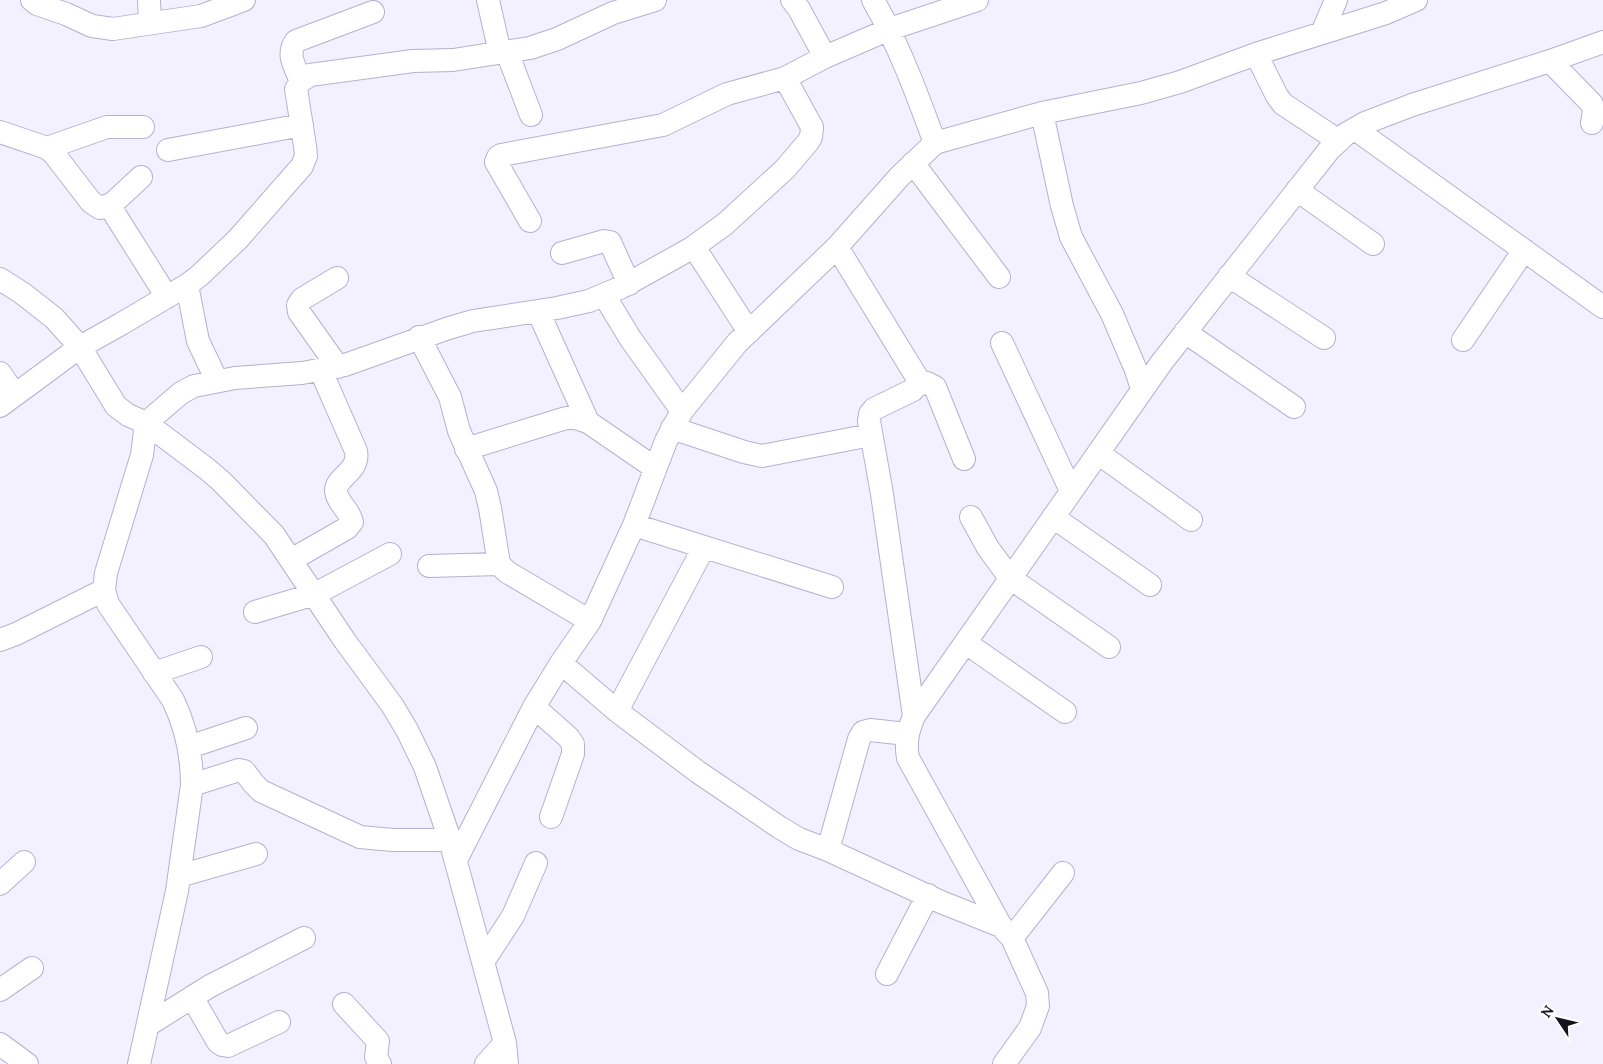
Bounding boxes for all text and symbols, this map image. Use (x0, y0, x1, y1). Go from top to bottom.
north arrow (1533, 994, 1583, 1044)
text: N (1537, 1002, 1558, 1021)

